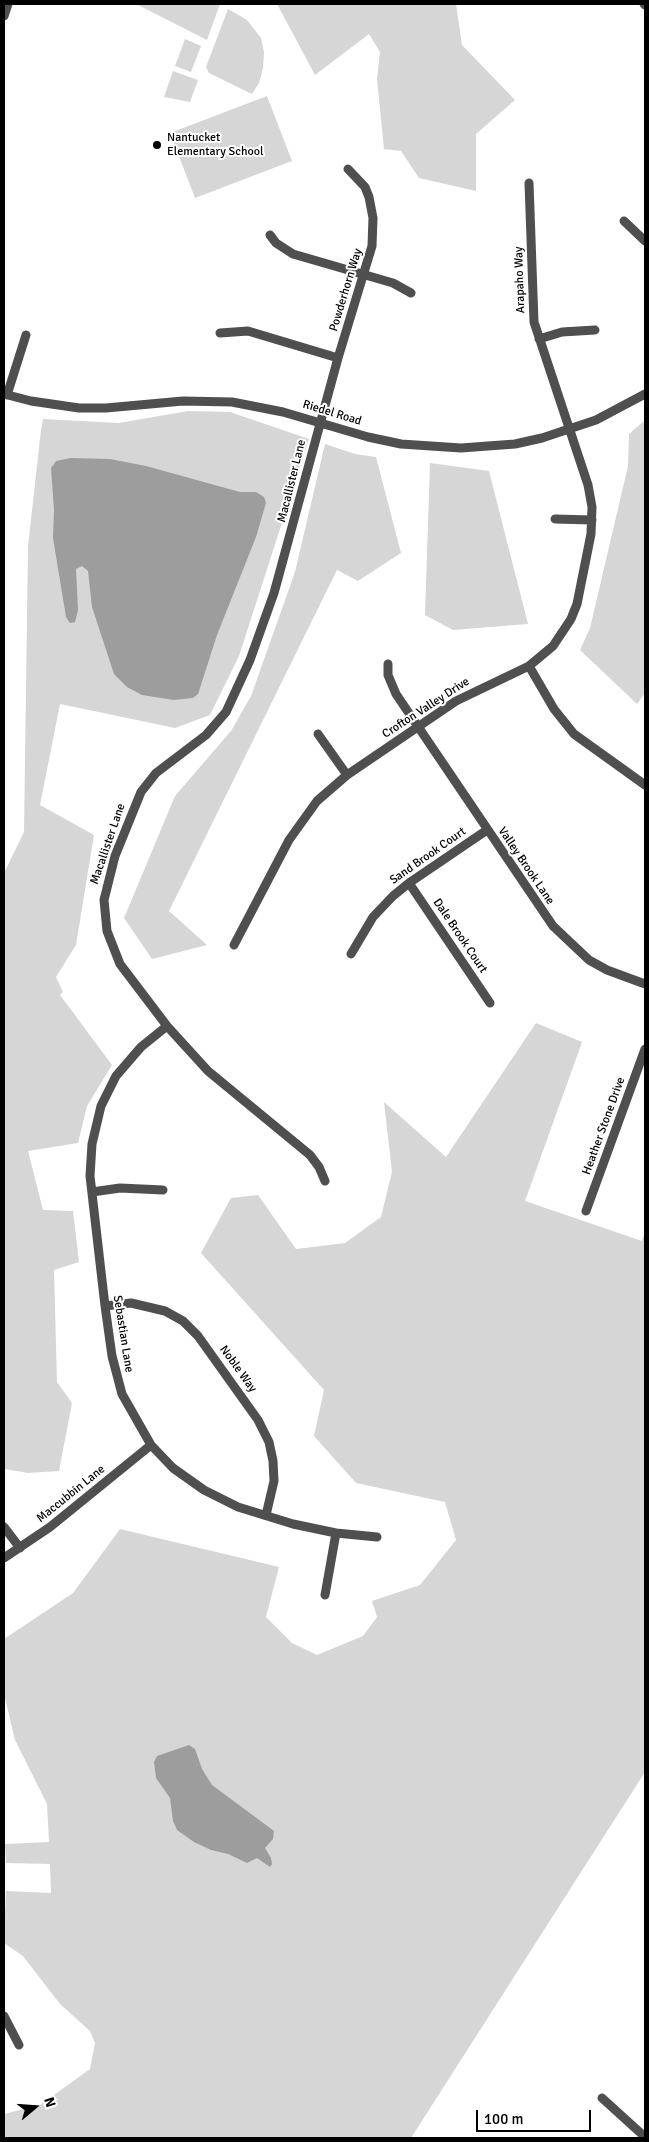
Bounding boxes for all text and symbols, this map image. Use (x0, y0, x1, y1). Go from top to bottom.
place label: Nantucket Elementary School (167, 131, 263, 159)
marker: Nantucket Elementary School (151, 139, 163, 151)
street label: Arapaho Way (512, 246, 528, 314)
street label: Powderhorn Way (327, 247, 365, 333)
street label: Riedel Road (301, 397, 363, 429)
street label: Macallister Lane (275, 438, 309, 524)
street label: Crofton Valley Drive (380, 674, 472, 742)
street label: Macallister Lane (87, 802, 129, 886)
street label: Sand Brook Court (387, 824, 469, 888)
street label: Valley Brook Lane (495, 824, 557, 908)
street label: Dale Brook Court (430, 896, 490, 976)
street label: Heather Stone Drive (580, 1075, 628, 1177)
street label: Sebastian Lane (110, 1294, 136, 1374)
street label: Noble Way (216, 1343, 260, 1395)
street label: Maccubbin Lane (34, 1462, 108, 1526)
north arrow (10, 2082, 60, 2132)
text: N (40, 2095, 59, 2109)
scale bar (479, 2100, 594, 2132)
text: 100 m (484, 2110, 524, 2128)

